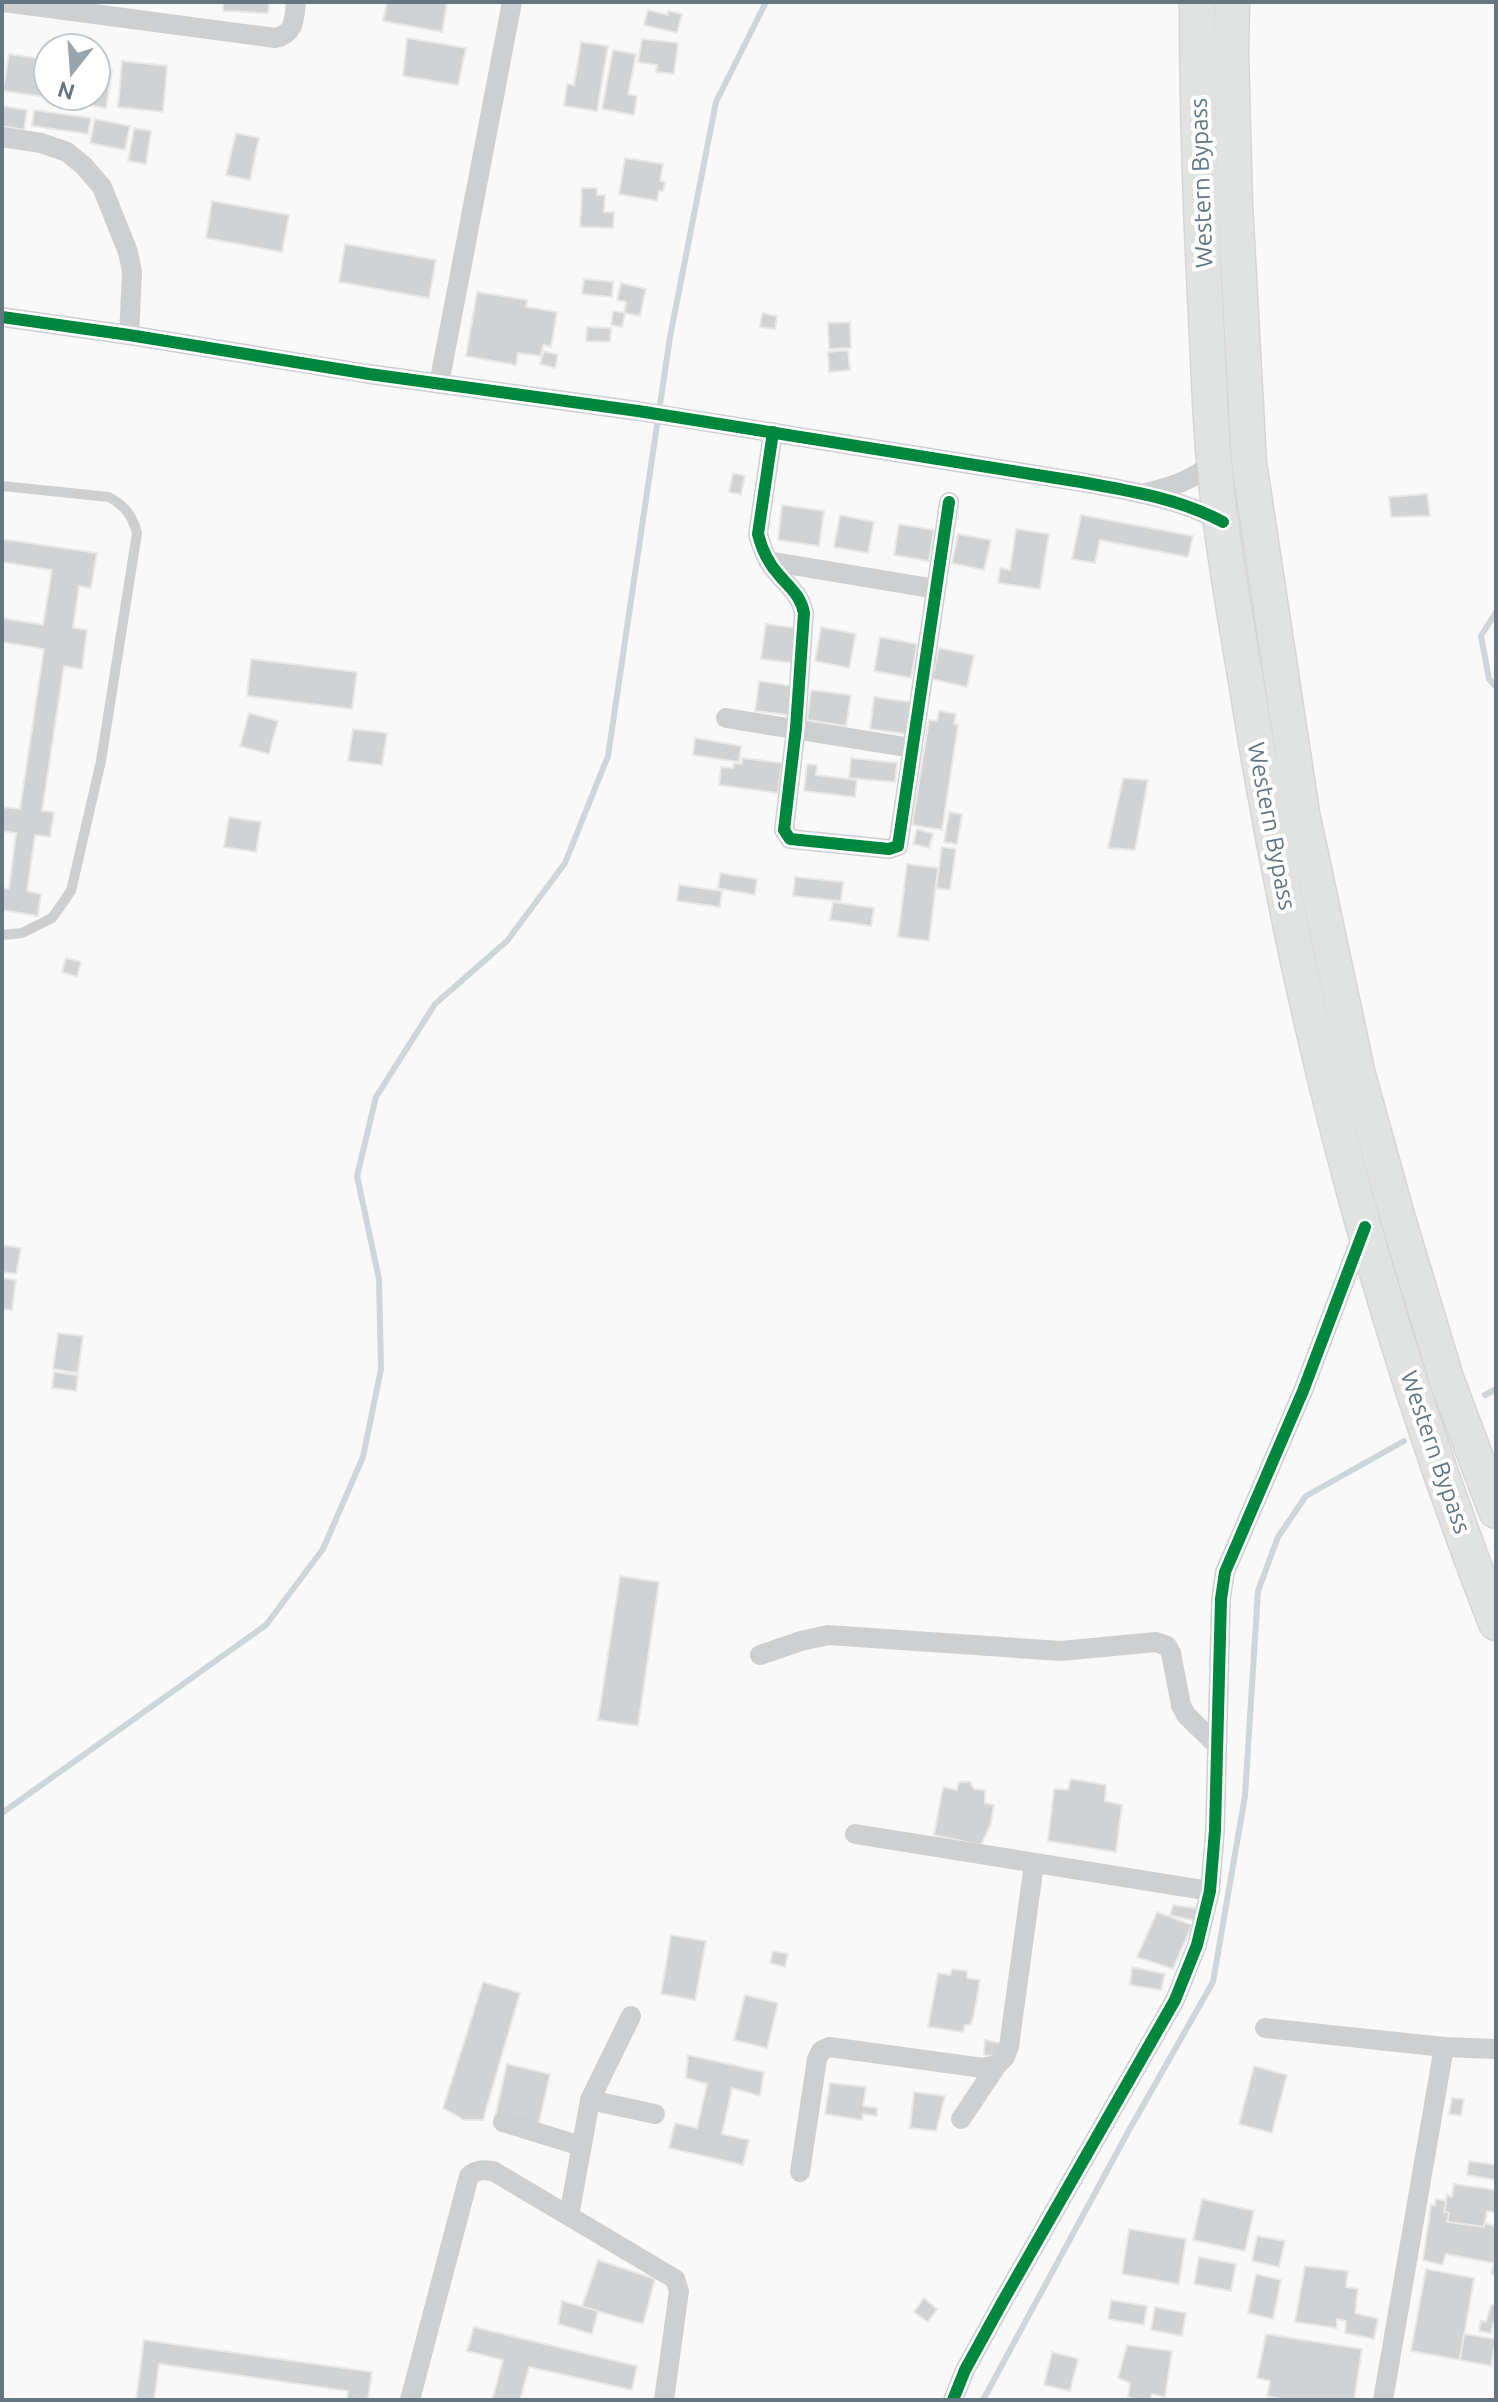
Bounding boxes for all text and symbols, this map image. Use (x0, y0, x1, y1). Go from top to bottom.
north arrow (32, 32, 112, 112)
text: N (54, 77, 78, 106)
street label: Western Bypass (1185, 97, 1217, 269)
street label: Western Bypass (1242, 740, 1302, 912)
street label: Western Bypass (1395, 1367, 1477, 1537)

